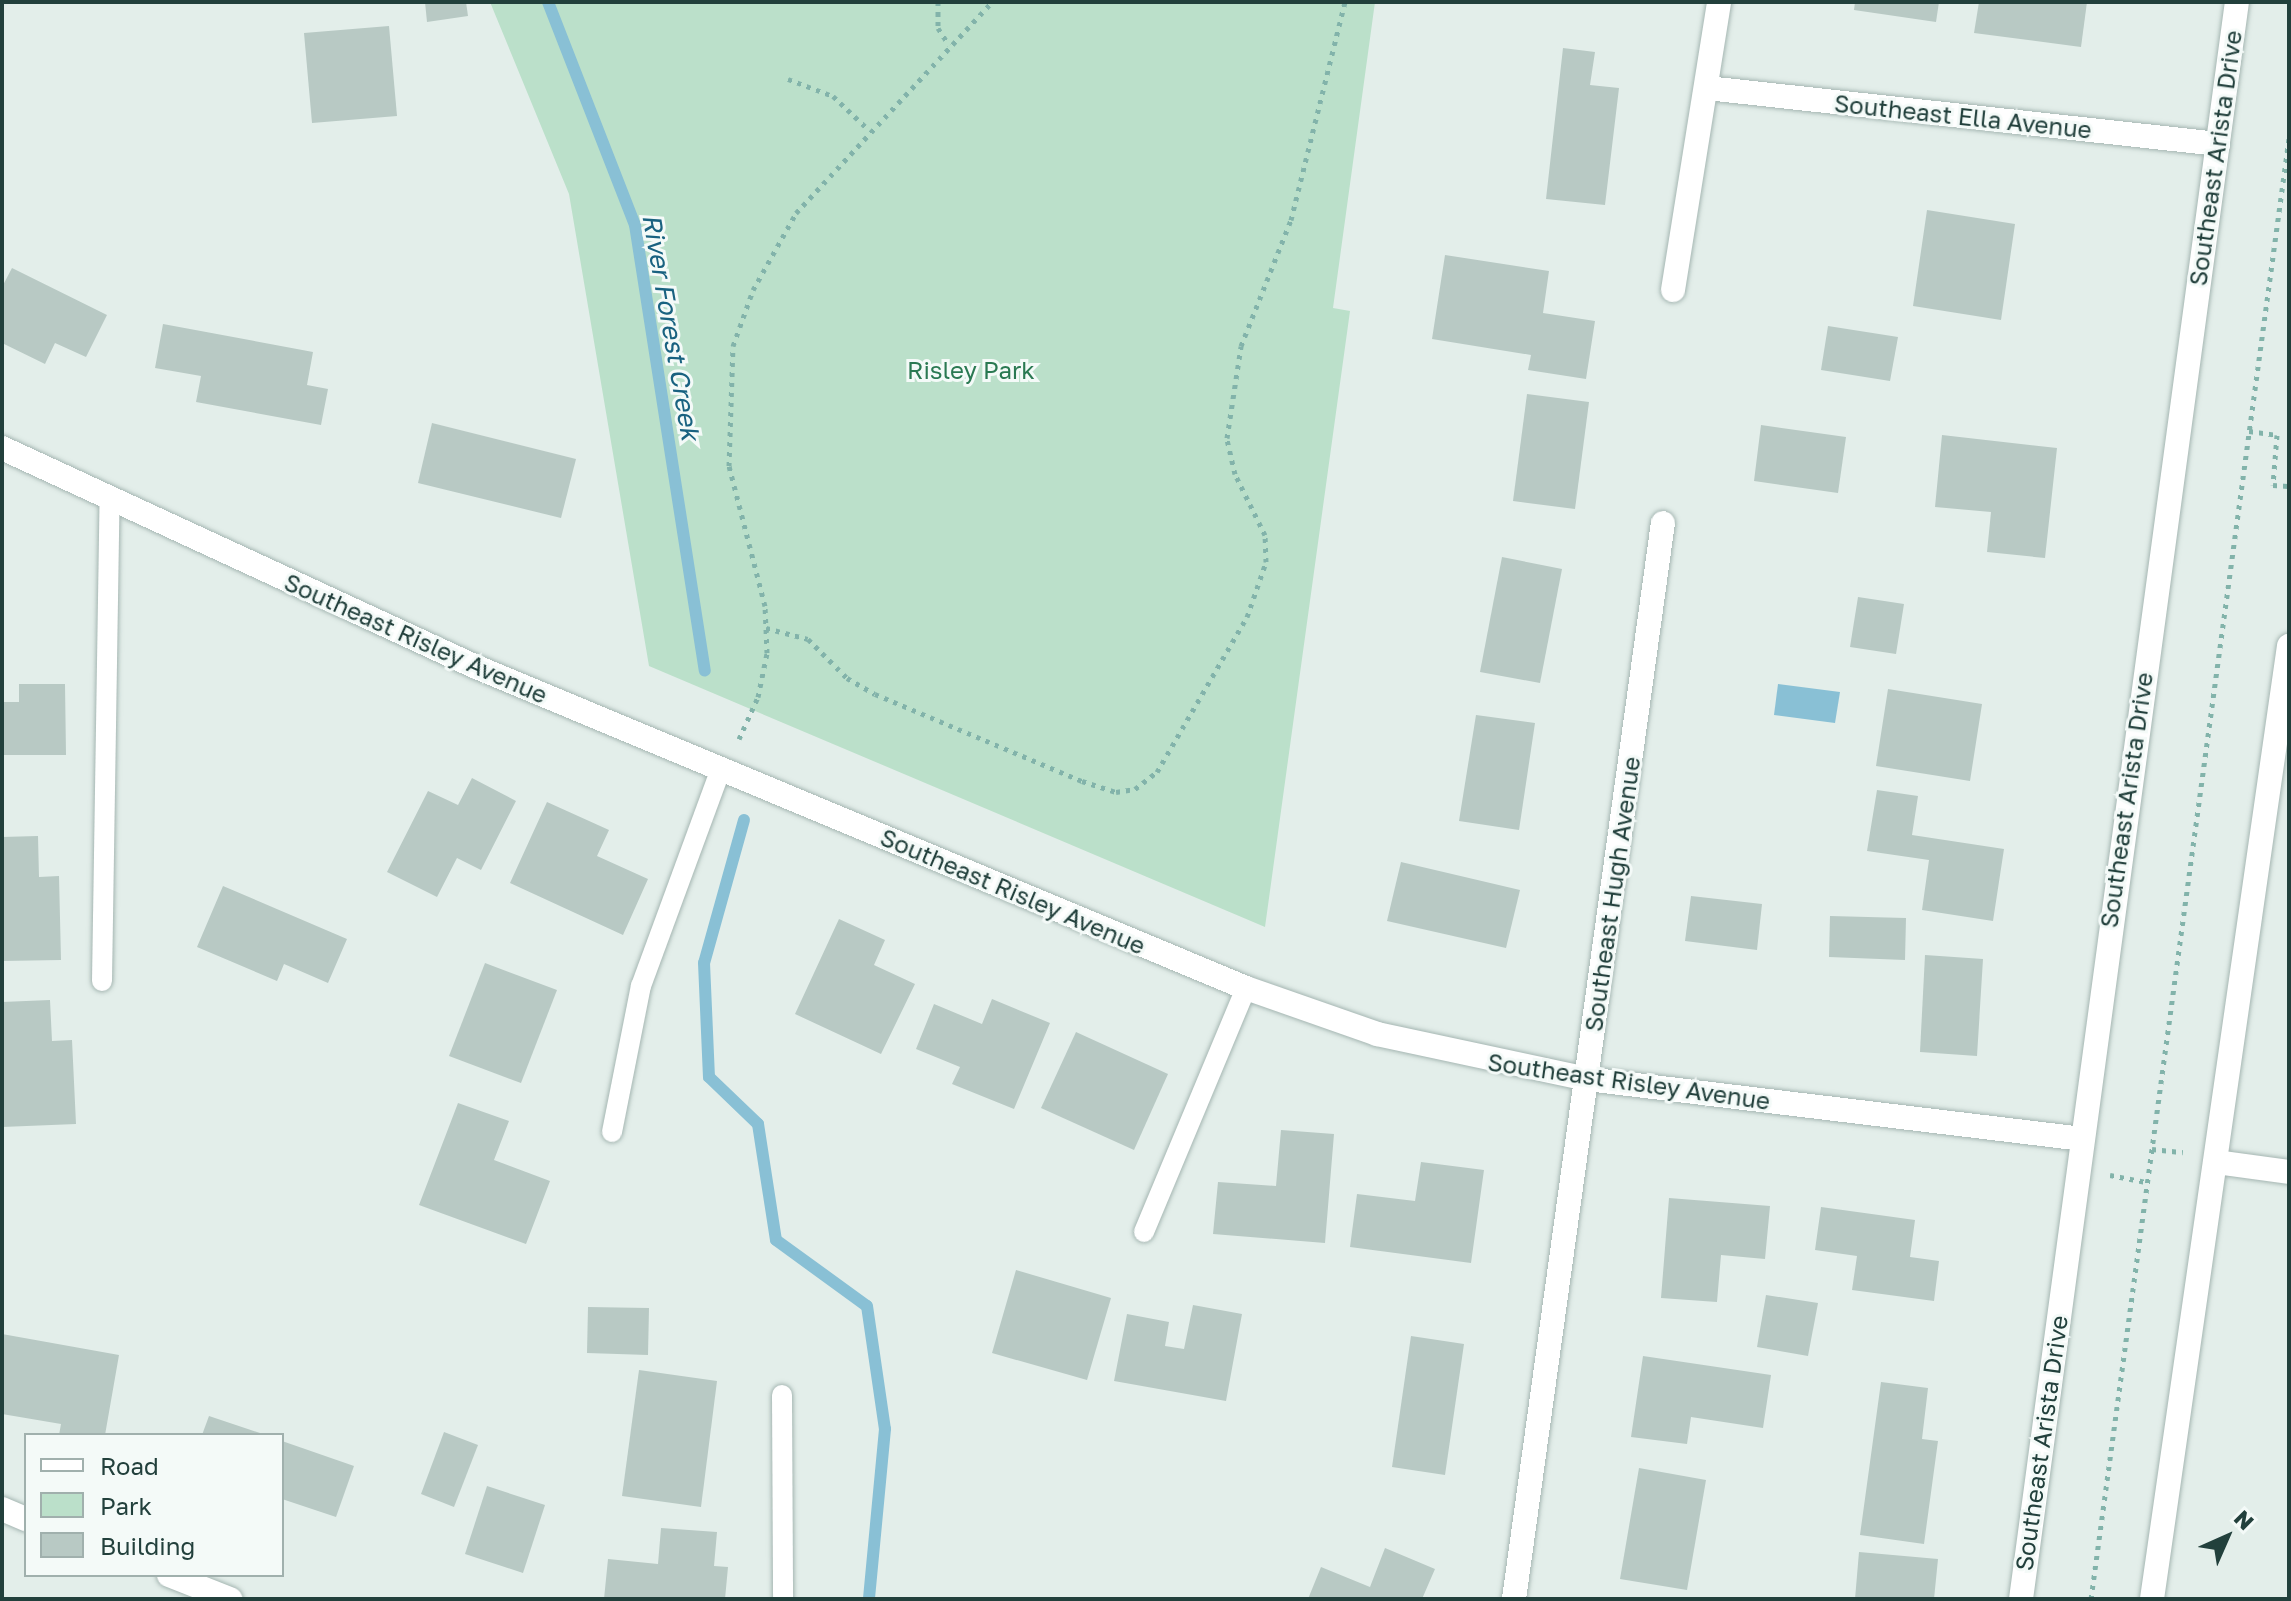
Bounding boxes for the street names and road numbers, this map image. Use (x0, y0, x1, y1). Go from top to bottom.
street label: Southeast Arista Drive (2183, 28, 2247, 288)
street label: Southeast Ella Avenue (1833, 88, 2093, 144)
street label: Southeast Risley Avenue (280, 567, 552, 709)
street label: Southeast Arista Drive (2094, 670, 2158, 930)
street label: Southeast Hugh Avenue (1578, 755, 1646, 1033)
street label: Southeast Risley Avenue (876, 822, 1150, 960)
street label: Southeast Risley Avenue (1486, 1047, 1772, 1115)
street label: Southeast Arista Drive (2009, 1313, 2073, 1573)

